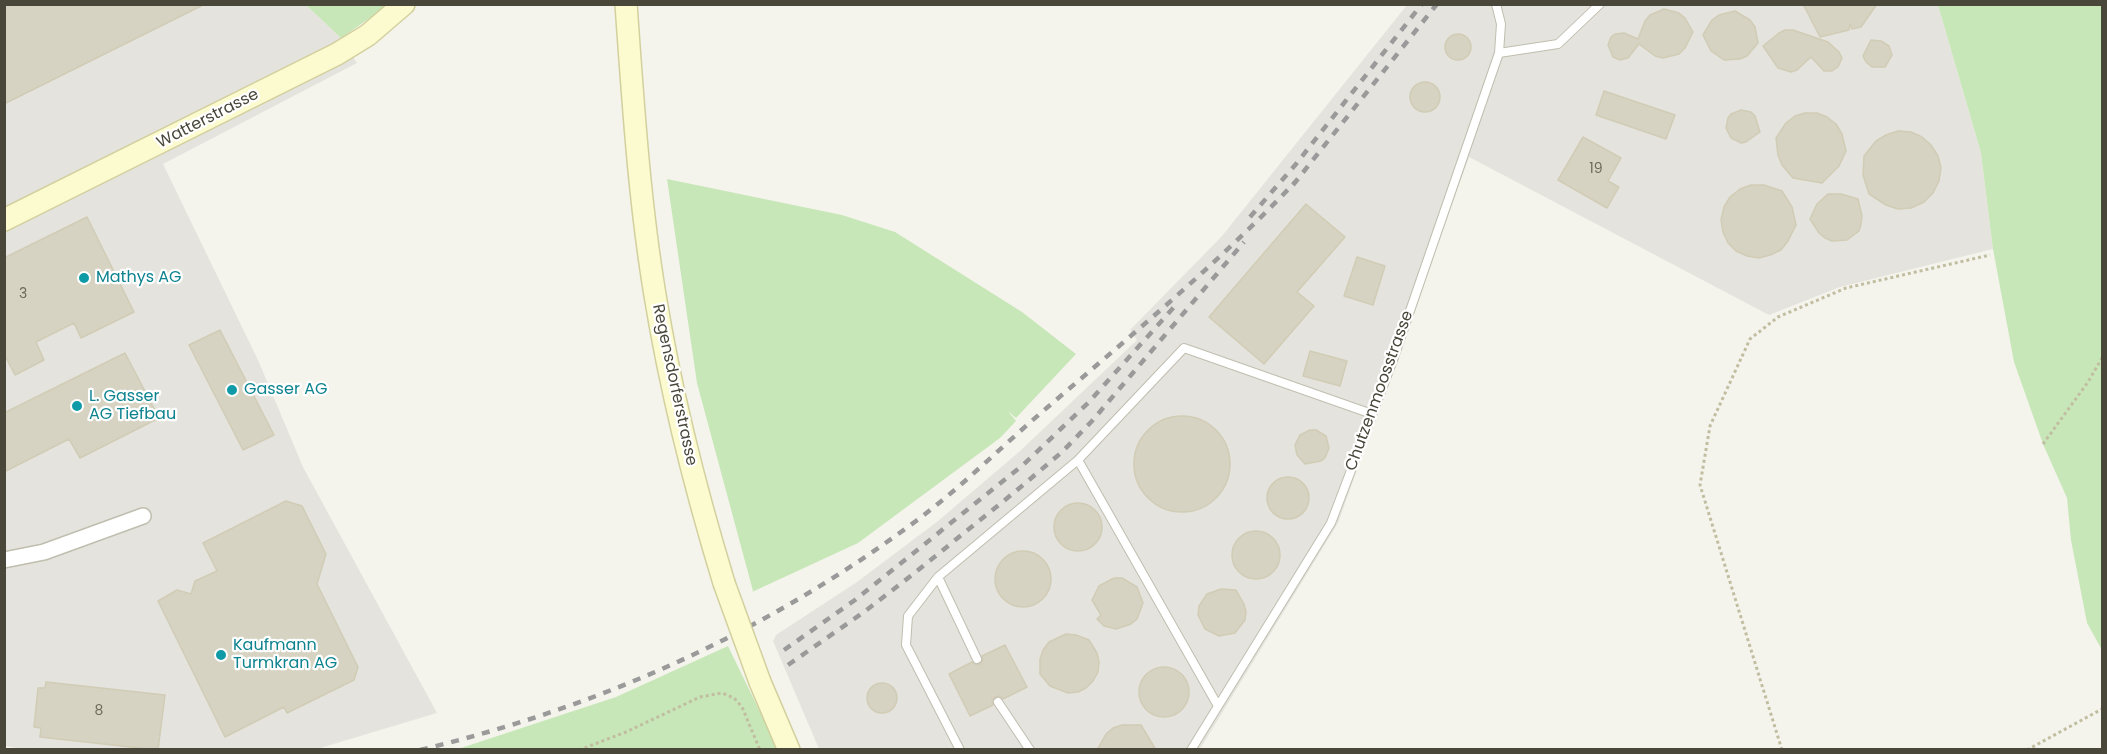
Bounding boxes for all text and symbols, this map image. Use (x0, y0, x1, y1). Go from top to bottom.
street label: Watterstrasse (154, 85, 262, 153)
house number: 19 (1589, 161, 1603, 177)
place label: Mathys AG (96, 268, 182, 288)
marker: Mathys AG (77, 271, 91, 285)
house number: 3 (19, 286, 27, 302)
street label: Regensdorferstrasse (647, 302, 701, 468)
street label: Chutzenmoosstrasse (1342, 308, 1418, 474)
place label: Gasser AG (244, 380, 327, 400)
marker: Gasser AG (225, 383, 239, 397)
place label: L. Gasser AG Tiefbau (89, 387, 176, 425)
marker: L. Gasser AG Tiefbau (70, 399, 84, 413)
place label: Kaufmann Turmkran AG (233, 636, 337, 674)
marker: Kaufmann Turmkran AG (214, 648, 228, 662)
house number: 8 (95, 703, 103, 719)

